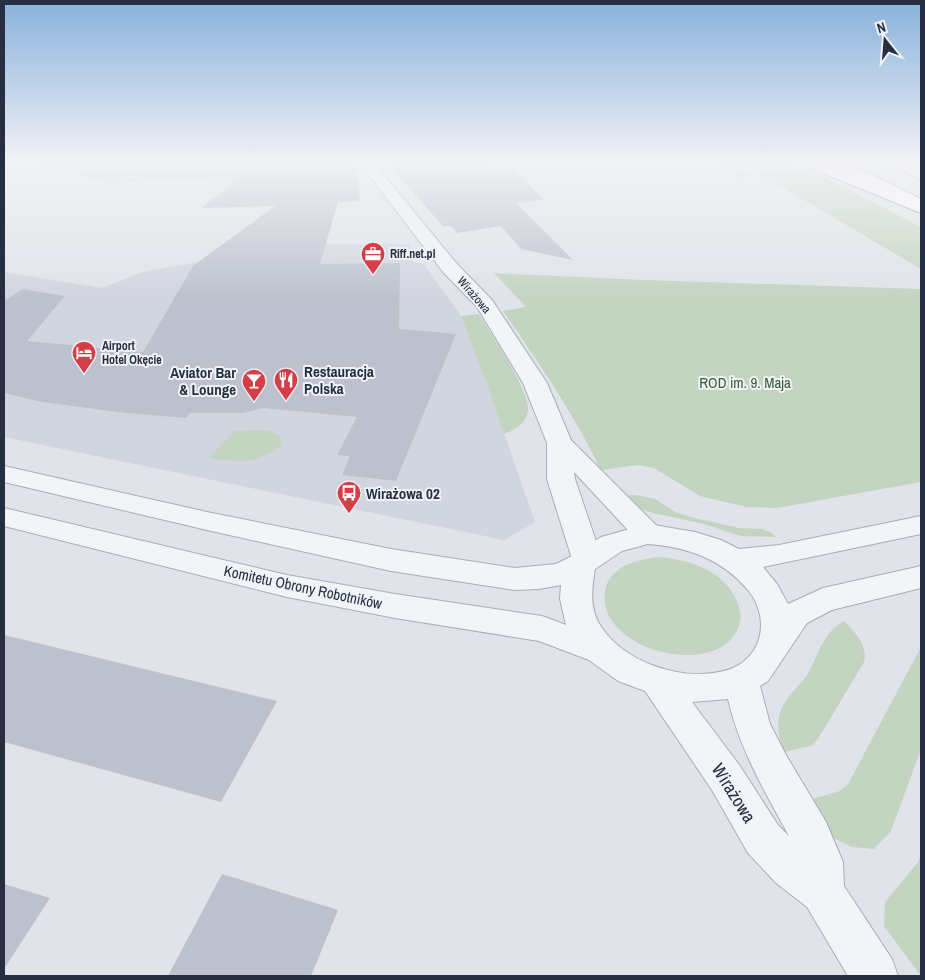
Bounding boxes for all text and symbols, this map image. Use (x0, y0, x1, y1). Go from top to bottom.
north arrow (860, 15, 910, 65)
text: N (875, 18, 888, 37)
office icon: Riff.net.pl (360, 241, 386, 275)
place label: Riff.net.pl (390, 246, 436, 262)
street label: Wirażowa (454, 273, 495, 317)
place label: Airport Hotel Okęcie (102, 338, 162, 368)
hotel icon: Airport Hotel Okęcie (71, 340, 97, 374)
place label: Restauracja Polska (304, 361, 374, 399)
place label: Aviator Bar & Lounge (170, 362, 236, 400)
restaurant icon: Restauracja Polska (273, 367, 299, 401)
bar icon: Aviator Bar & Lounge (241, 368, 267, 402)
park label: ROD im. 9. Maja (699, 372, 791, 393)
bus stop icon: Wirażowa 02 (336, 480, 362, 514)
place label: Wirażowa 02 (366, 483, 440, 504)
street label: Komitetu Obrony Robotników (222, 560, 384, 614)
street label: Wirażowa (706, 759, 762, 827)

